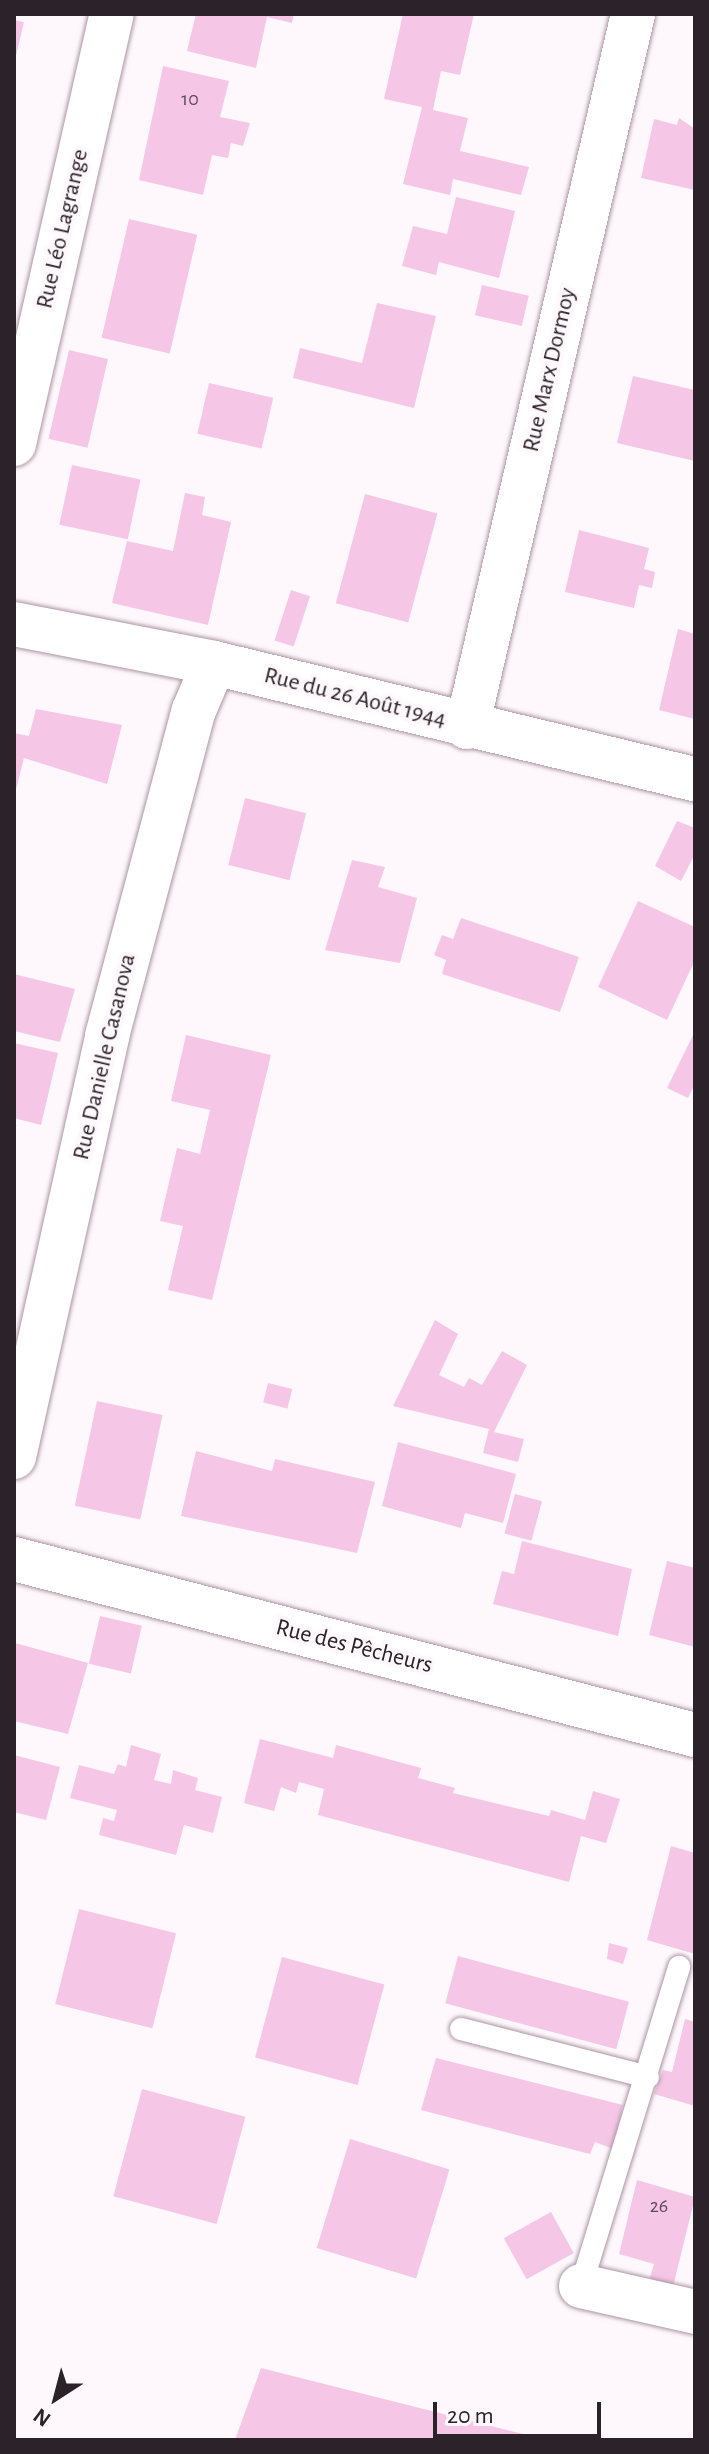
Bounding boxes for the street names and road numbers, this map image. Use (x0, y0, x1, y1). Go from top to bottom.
street label: Rue Léo Lagrange (31, 146, 95, 312)
street label: Rue Marx Dormoy (517, 285, 583, 455)
street label: Rue du 26 Août 1944 (261, 661, 449, 735)
street label: Rue Danielle Casanova (67, 951, 143, 1163)
street label: Rue des Pêcheurs (273, 1614, 435, 1680)

